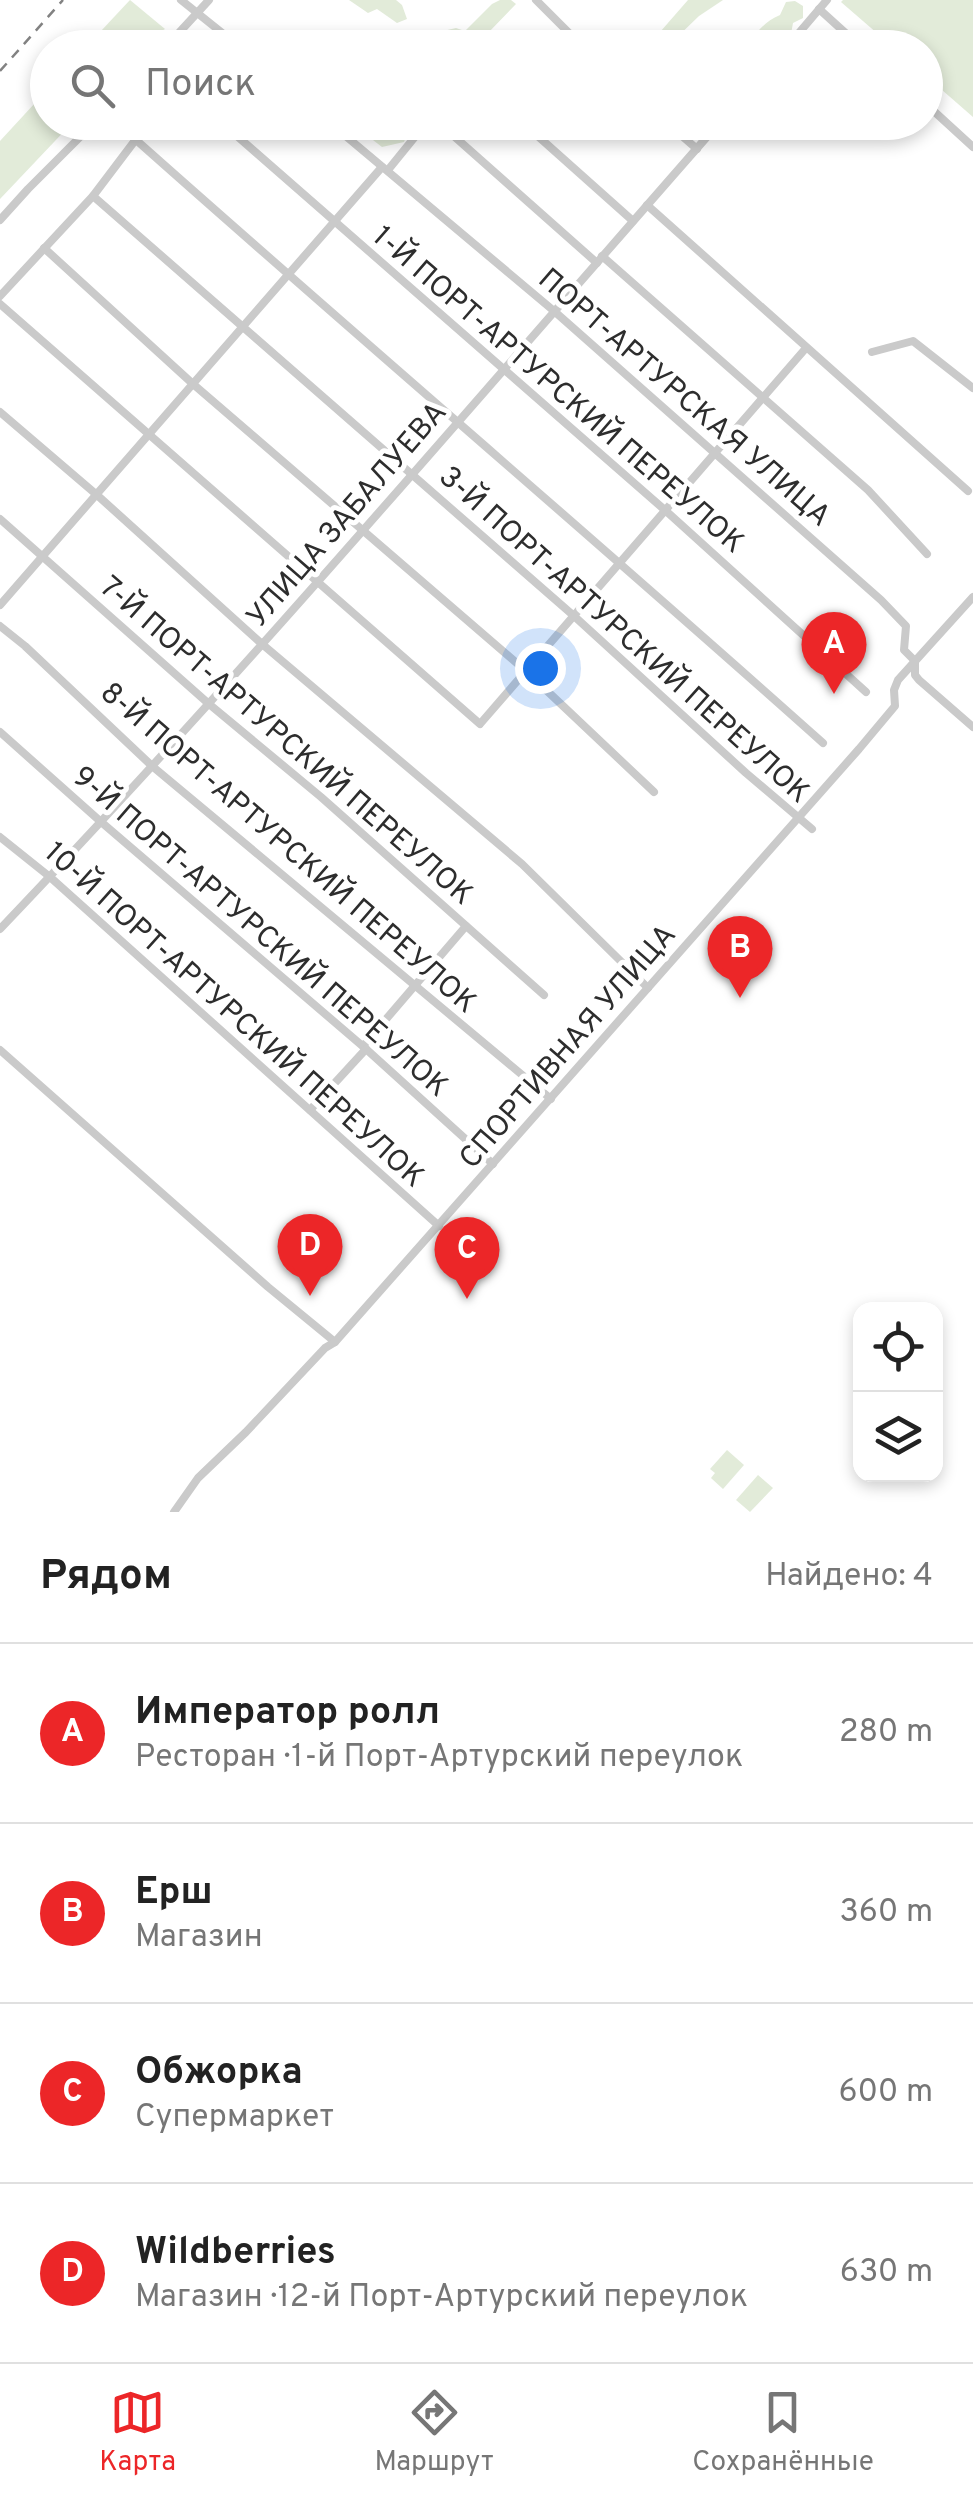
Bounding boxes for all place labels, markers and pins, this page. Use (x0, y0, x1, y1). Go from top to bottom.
pin: A (802, 612, 866, 694)
pin: B (708, 916, 772, 998)
pin: D (278, 1214, 342, 1296)
pin: C (434, 1216, 500, 1299)

